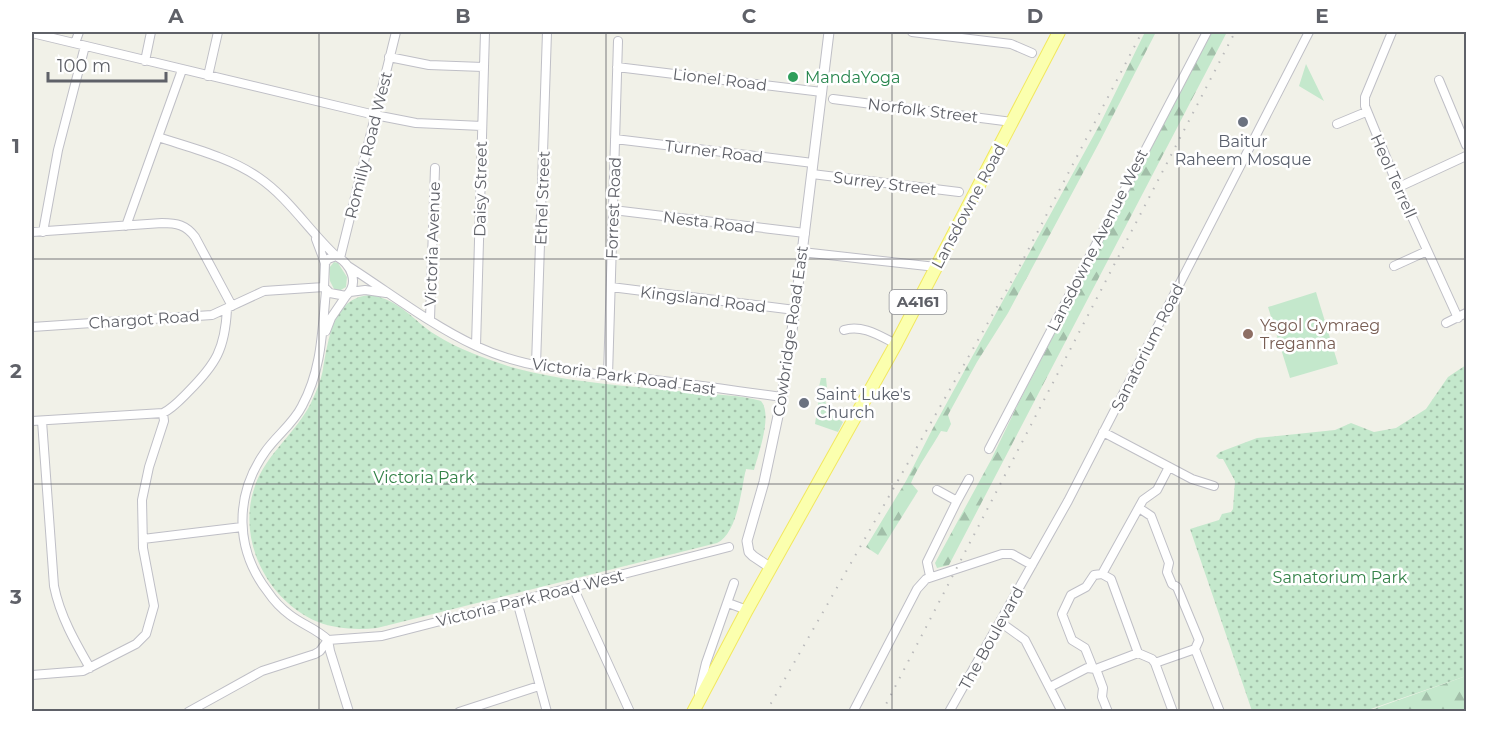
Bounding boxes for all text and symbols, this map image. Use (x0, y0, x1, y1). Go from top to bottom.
text: A (167, 4, 184, 28)
text: B (455, 4, 471, 28)
text: C (742, 4, 757, 28)
text: D (1027, 4, 1043, 28)
text: E (1315, 4, 1329, 28)
scale bar (48, 45, 166, 83)
text: 100 m (57, 55, 111, 77)
street label: Lionel Road (672, 64, 768, 95)
place label: MandaYoga (805, 68, 900, 87)
street label: Romilly Road West (341, 69, 396, 221)
marker: MandaYoga (786, 70, 800, 84)
street label: Norfolk Street (867, 94, 980, 127)
marker: Baitur Raheem Mosque (1236, 115, 1250, 129)
street label: Heol Terrell (1367, 131, 1421, 221)
place label: Baitur Raheem Mosque (1175, 132, 1311, 169)
text: 1 (12, 134, 20, 158)
street label: Turner Road (664, 136, 764, 167)
street label: Daisy Street (470, 140, 491, 237)
street label: Lansdowne Road (927, 141, 1009, 272)
street label: Lansdowne Avenue West (1043, 145, 1152, 335)
street label: Ethel Street (531, 150, 554, 245)
street label: Forrest Road (602, 157, 625, 260)
street label: Surrey Street (832, 168, 938, 199)
street label: Victoria Avenue (421, 181, 444, 307)
street label: Nesta Road (662, 207, 756, 238)
street label: Cowbridge Road East (769, 244, 812, 418)
street label: Sanatorium Road (1107, 280, 1188, 414)
street label: Kingsland Road (639, 282, 767, 317)
road number: A4161 (890, 290, 946, 314)
street label: Chargot Road (88, 306, 200, 333)
place label: Ysgol Gymraeg Treganna (1260, 316, 1380, 353)
marker: Ysgol Gymraeg Treganna (1241, 327, 1255, 341)
street label: Victoria Park Road East (531, 354, 718, 399)
text: 2 (10, 359, 22, 383)
place label: Saint Luke's Church (816, 385, 911, 422)
marker: Saint Luke's Church (797, 396, 811, 410)
park label: Victoria Park (373, 468, 475, 487)
street label: Victoria Park Road West (434, 566, 626, 631)
park label: Sanatorium Park (1273, 568, 1408, 587)
street label: The Boulevard (955, 583, 1028, 693)
text: 3 (9, 585, 22, 609)

